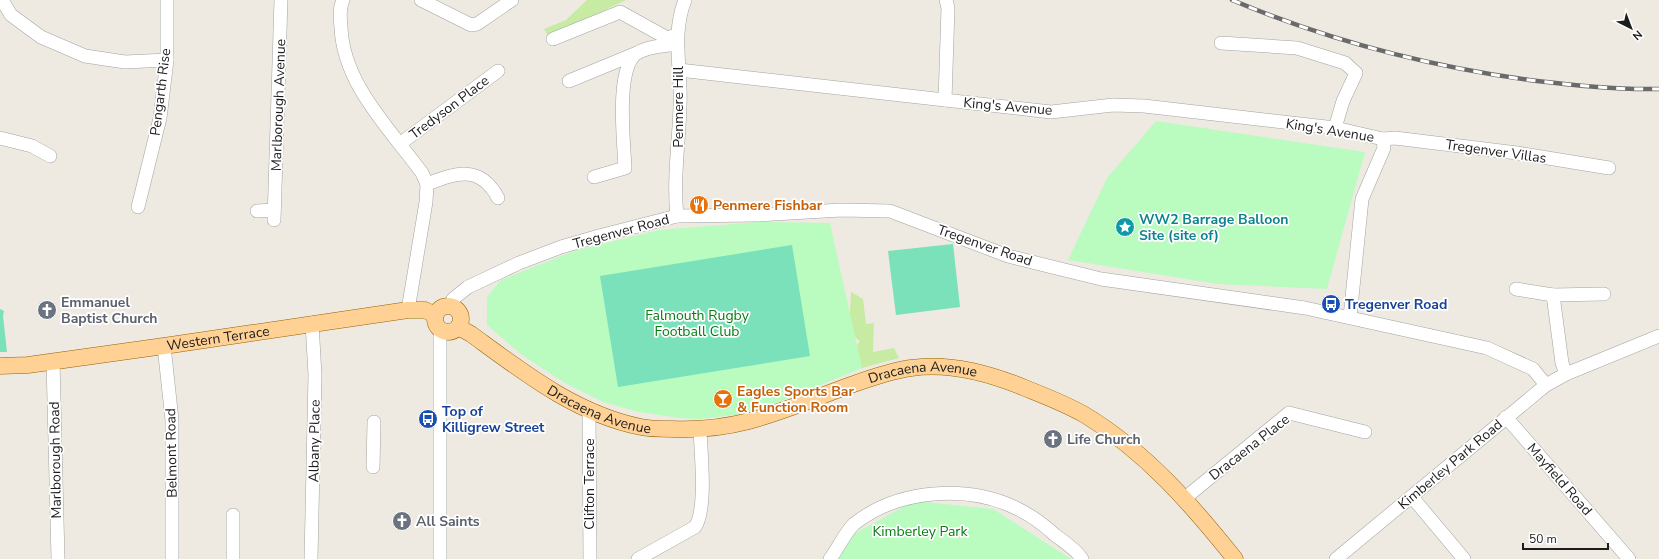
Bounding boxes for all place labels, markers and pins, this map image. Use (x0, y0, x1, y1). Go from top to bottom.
restaurant icon: Penmere Fishbar (688, 194, 710, 216)
place label: Penmere Fishbar (713, 196, 823, 215)
place label: WW2 Barrage Balloon Site (site of) (1139, 210, 1289, 245)
place icon: WW2 Barrage Balloon Site (site of) (1114, 216, 1136, 238)
place label: Emmanuel Baptist Church (61, 293, 157, 328)
bus stop icon: Tregenver Road (1320, 293, 1342, 315)
place label: Tregenver Road (1345, 295, 1447, 314)
church icon: Emmanuel Baptist Church (36, 299, 58, 321)
place label: Eagles Sports Bar & Function Room (737, 382, 854, 417)
bar icon: Eagles Sports Bar & Function Room (712, 388, 734, 410)
place label: Top of Killigrew Street (442, 402, 545, 437)
bus stop icon: Top of Killigrew Street (417, 408, 439, 430)
church icon: Life Church (1042, 428, 1064, 450)
place label: Life Church (1067, 430, 1141, 449)
church icon: All Saints (391, 510, 413, 532)
place label: All Saints (416, 512, 480, 531)

